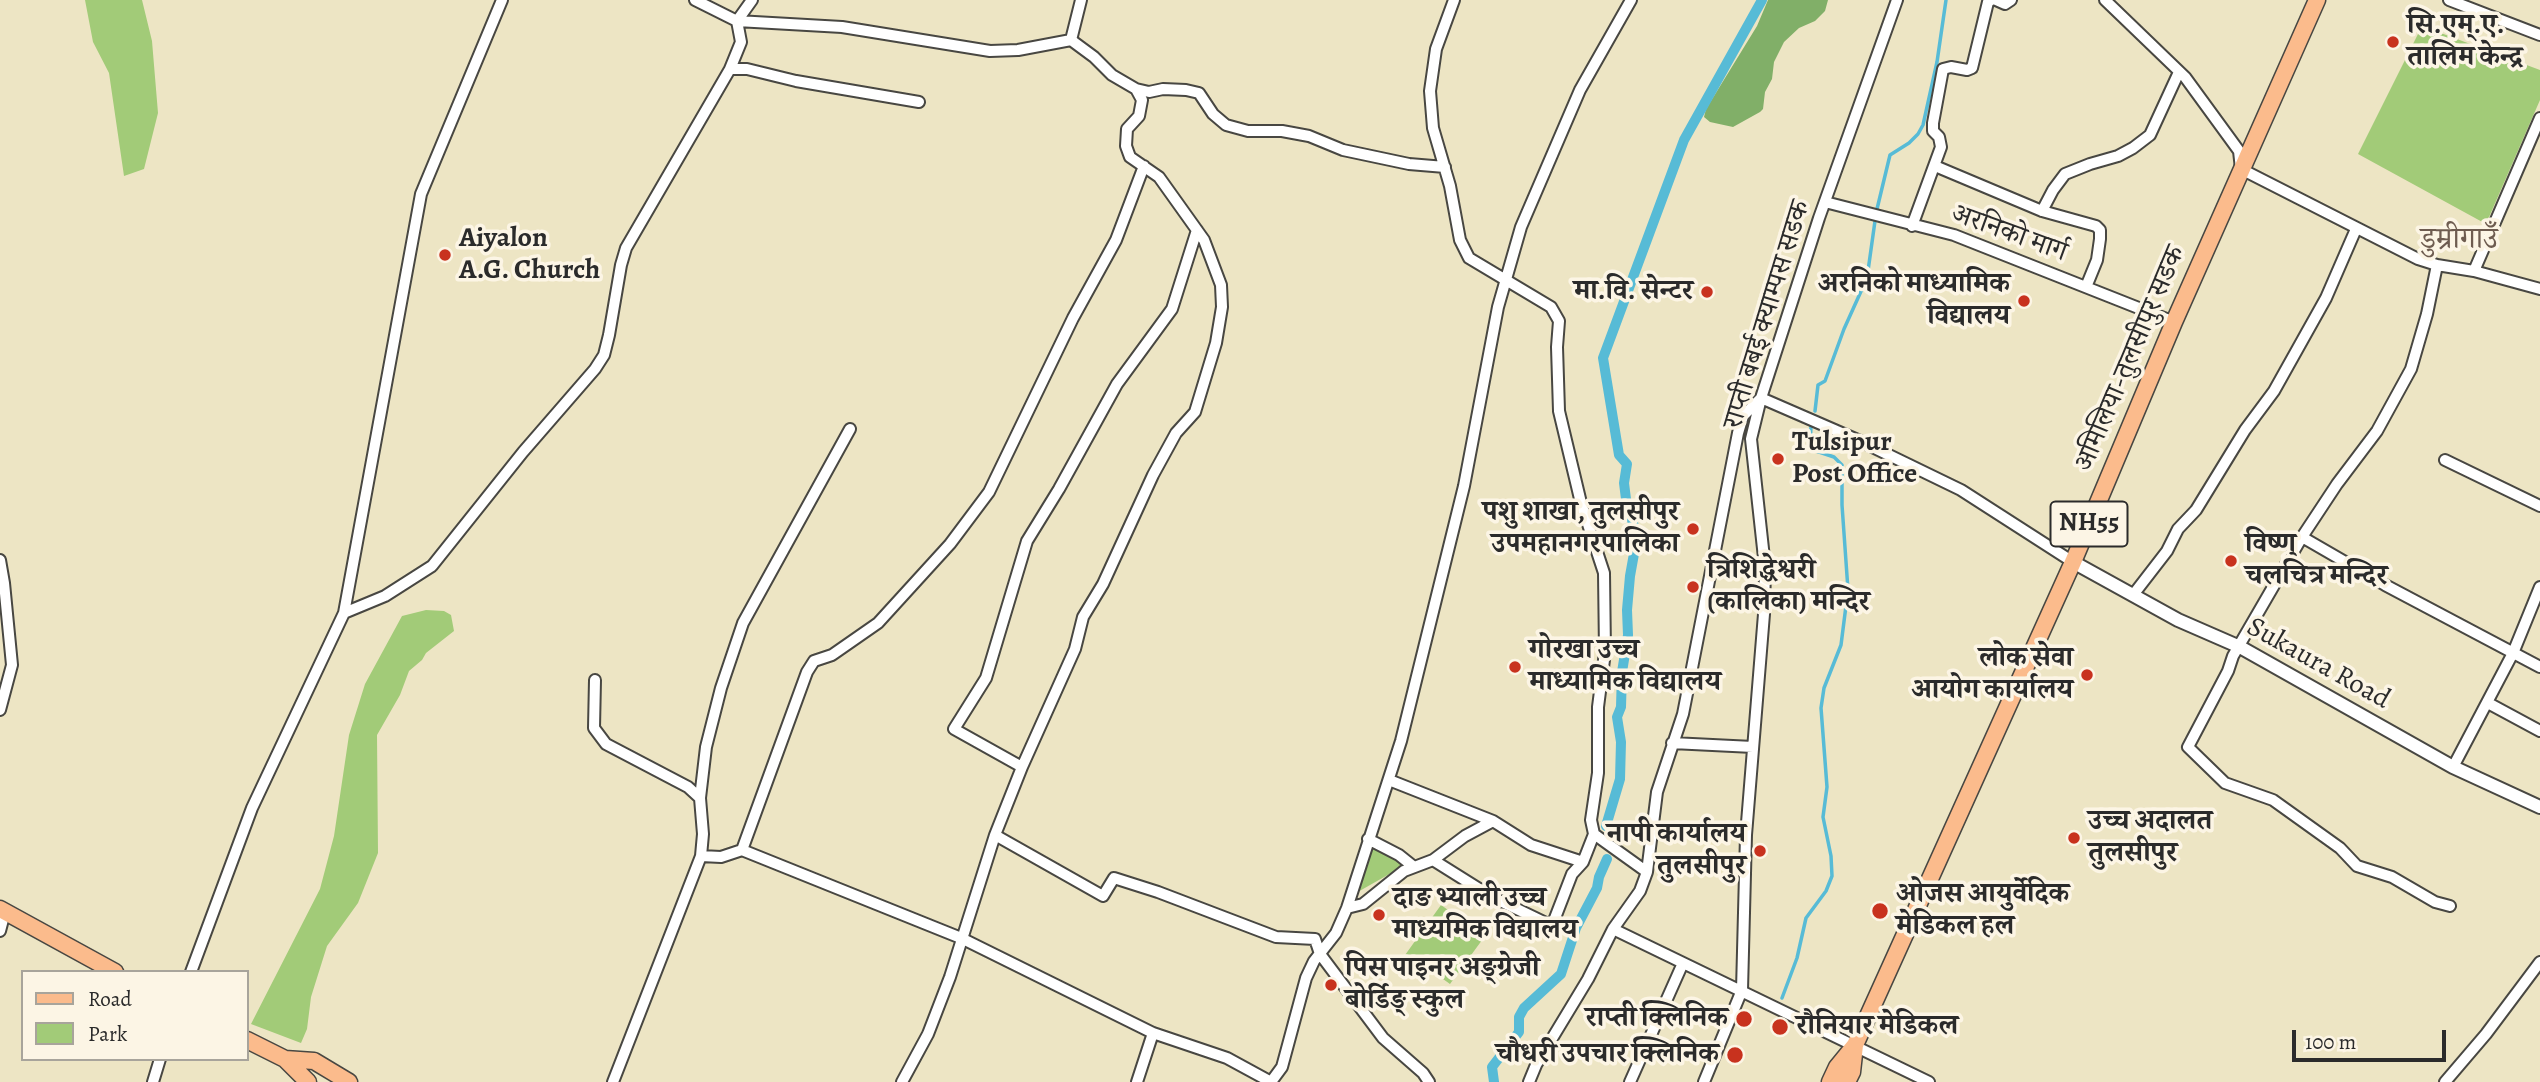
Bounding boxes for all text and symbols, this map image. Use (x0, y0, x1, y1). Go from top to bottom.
place label: सि.एम्.ए. तालिम केन्द्र (2407, 9, 2523, 75)
marker: सि.एम्.ए. तालिम केन्द्र (2385, 34, 2401, 50)
street label: राप्ती बबई क्याम्पस सडक (1717, 197, 1819, 433)
street label: अरनिको मार्ग (1947, 198, 2071, 270)
place label: Aiyalon A.G. Church (459, 222, 600, 288)
district label: डुम्रीगाउँ (2420, 223, 2498, 259)
street label: अमिलिया-तुलसीपुर सडक (2068, 241, 2194, 477)
marker: Aiyalon A.G. Church (437, 247, 453, 263)
place label: अरनिको माध्यामिक विद्यालय (1818, 268, 2010, 334)
place label: मा.वि. सेन्टर (1574, 275, 1693, 309)
marker: मा.वि. सेन्टर (1699, 284, 1715, 300)
marker: अरनिको माध्यामिक विद्यालय (2016, 293, 2032, 309)
place label: Tulsipur Post Office (1792, 426, 1917, 492)
marker: Tulsipur Post Office (1770, 451, 1786, 467)
place label: पशु शाखा, तुलसीपुर उपमहानगरपालिका (1482, 496, 1679, 562)
road number: NH55 (2050, 502, 2128, 546)
marker: पशु शाखा, तुलसीपुर उपमहानगरपालिका (1685, 521, 1701, 537)
place label: विष्णु चलचित्र मन्दिर (2245, 528, 2387, 594)
marker: विष्णु चलचित्र मन्दिर (2223, 553, 2239, 569)
place label: त्रिशिद्धेश्वरी (कालिका) मन्दिर (1707, 554, 1870, 620)
marker: त्रिशिद्धेश्वरी (कालिका) मन्दिर (1685, 579, 1701, 595)
street label: Sukaura Road (2240, 611, 2396, 717)
place label: गोरखा उच्च माध्यामिक विद्यालय (1529, 634, 1721, 700)
place label: लोक सेवा आयोग कार्यालय (1911, 642, 2073, 708)
marker: गोरखा उच्च माध्यामिक विद्यालय (1507, 659, 1523, 675)
marker: लोक सेवा आयोग कार्यालय (2079, 667, 2095, 683)
place label: उच्च अदालत तुलसीपुर (2088, 805, 2212, 871)
place label: नापी कार्यालय तुलसीपुर (1607, 818, 1746, 884)
marker: उच्च अदालत तुलसीपुर (2066, 830, 2082, 846)
marker: नापी कार्यालय तुलसीपुर (1752, 843, 1768, 859)
place label: ओजस आयुर्वेदिक मेडिकल हल (1896, 878, 2069, 944)
place label: दाङ भ्याली उच्च माध्यमिक विद्यालय (1393, 882, 1577, 948)
marker: ओजस आयुर्वेदिक मेडिकल हल (1870, 901, 1890, 921)
marker: दाङ भ्याली उच्च माध्यमिक विद्यालय (1371, 907, 1387, 923)
place label: पिस पाइनर अङ्‍ग्रेजी बोर्डिङ् स्कुल (1345, 952, 1539, 1018)
legend (21, 970, 248, 1061)
marker: पिस पाइनर अङ्‍ग्रेजी बोर्डिङ् स्कुल (1323, 977, 1339, 993)
text: Road (88, 985, 132, 1013)
place label: राप्ती क्लिनिक (1585, 1002, 1728, 1036)
marker: राप्ती क्लिनिक (1734, 1009, 1754, 1029)
place label: रौनियार मेडिकल (1796, 1010, 1958, 1044)
scale bar (2295, 1016, 2449, 1060)
marker: रौनियार मेडिकल (1770, 1017, 1790, 1037)
text: Park (88, 1020, 127, 1048)
text: 100 m (2305, 1028, 2356, 1056)
place label: चौधरी उपचार क्लिनिक (1496, 1038, 1719, 1072)
marker: चौधरी उपचार क्लिनिक (1725, 1045, 1745, 1065)

